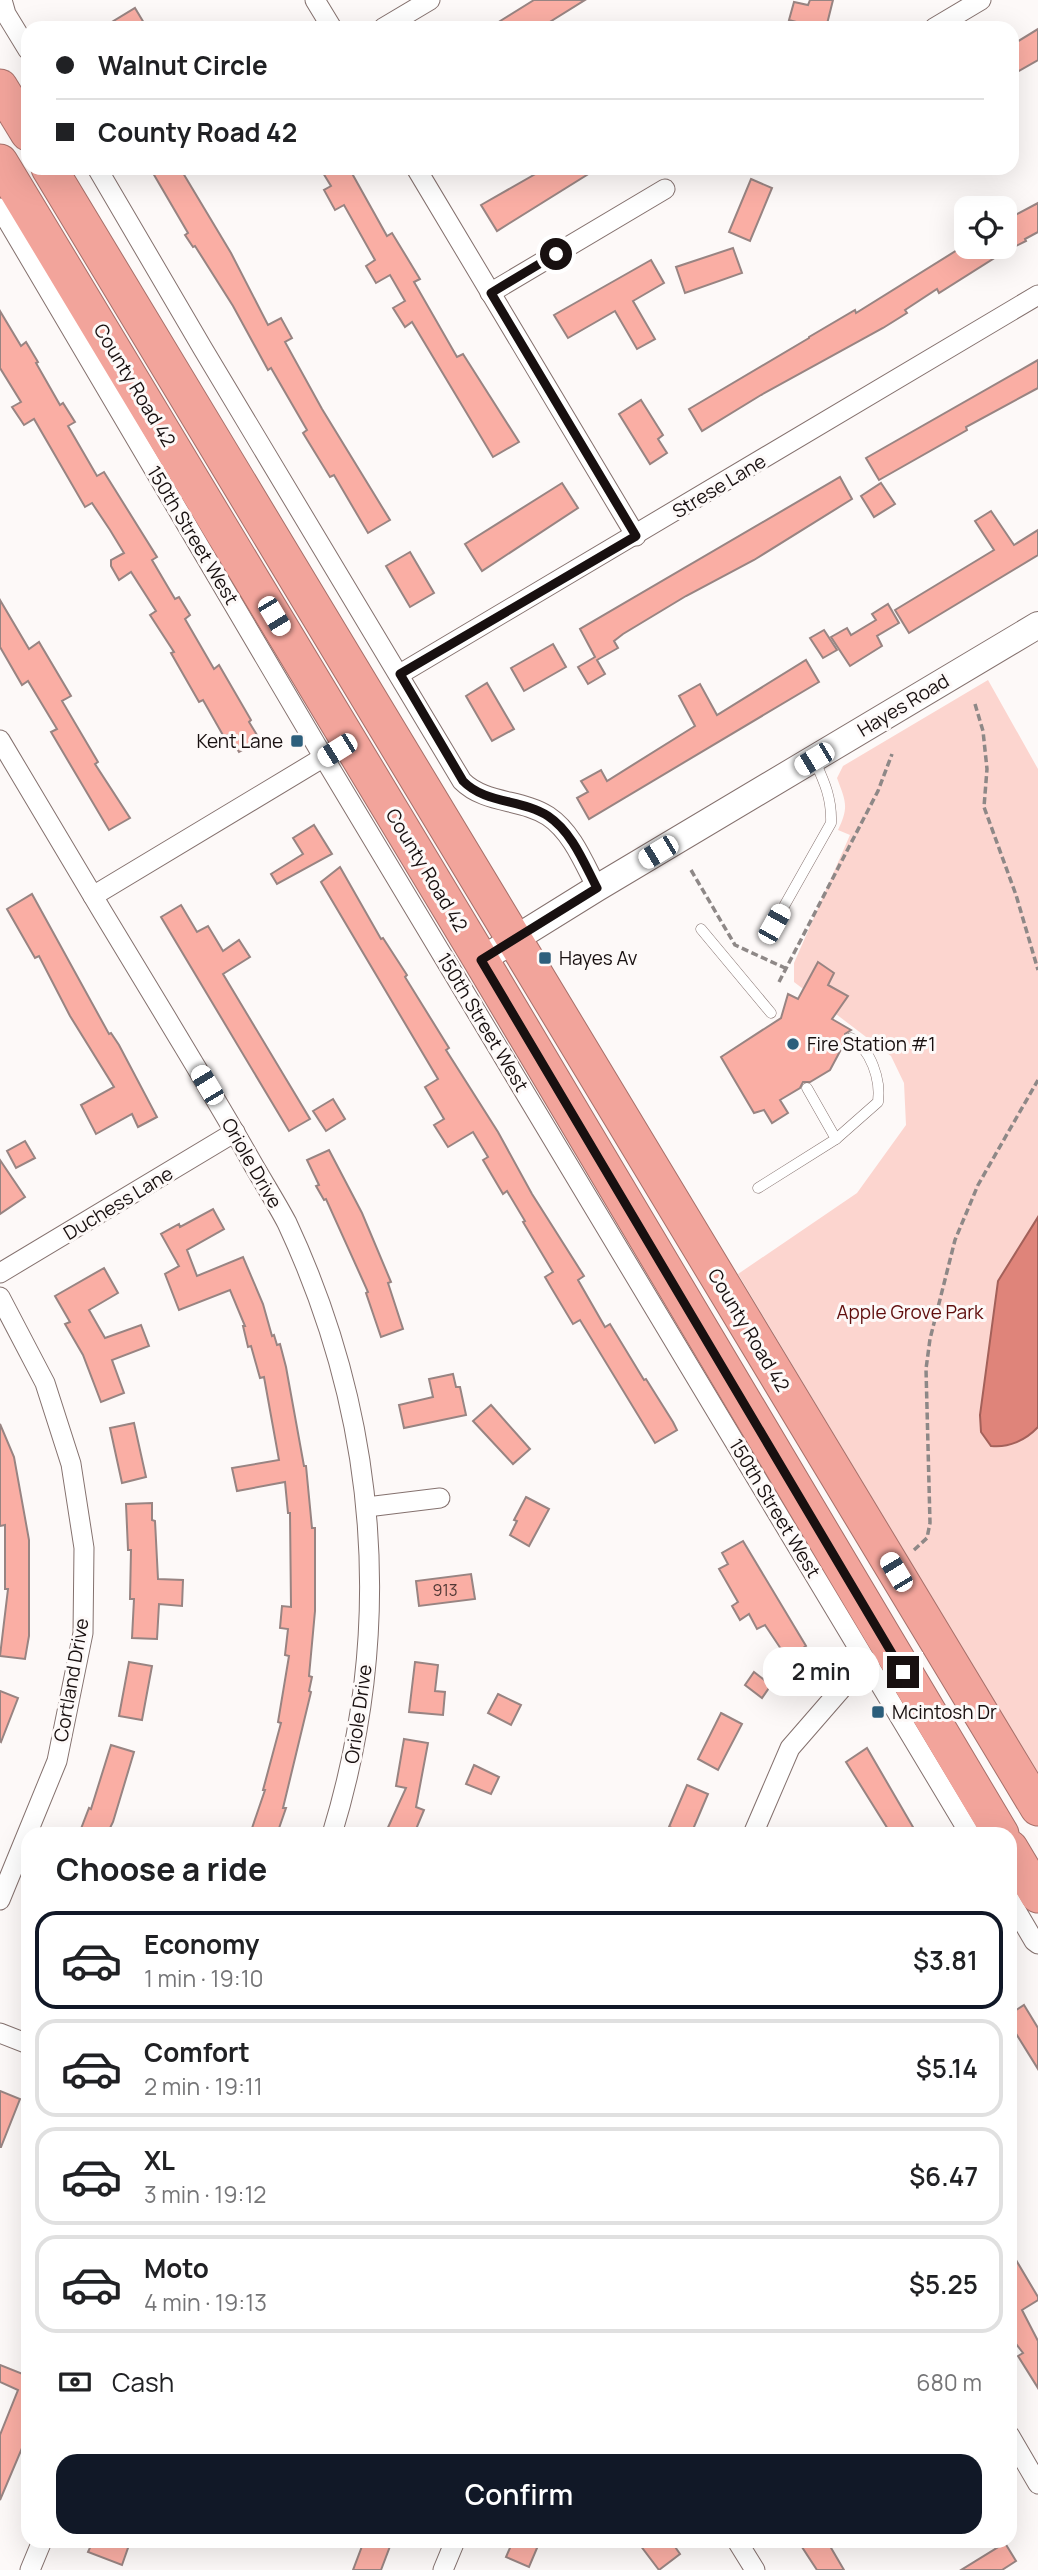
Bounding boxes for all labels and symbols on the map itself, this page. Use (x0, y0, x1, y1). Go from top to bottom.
route start (540, 238, 572, 270)
street label: County Road 42 (88, 319, 182, 451)
street label: Strese Lane (667, 448, 771, 524)
street label: 150th Street West (141, 461, 245, 609)
car (255, 593, 294, 639)
street label: Hayes Road (852, 667, 954, 743)
place label: Kent Lane (196, 728, 283, 754)
car (314, 730, 361, 770)
marker: Kent Lane (289, 733, 305, 749)
car (791, 739, 838, 779)
street label: County Road 42 (380, 804, 474, 936)
car (635, 832, 682, 872)
car (755, 901, 794, 947)
place label: Hayes Av (559, 945, 638, 971)
street label: 150th Street West (431, 948, 535, 1096)
marker: Hayes Av (537, 950, 553, 966)
place label: Fire Station #1 (807, 1031, 936, 1057)
marker: Fire Station #1 (785, 1036, 801, 1052)
car (188, 1062, 227, 1108)
street label: Oriole Drive (216, 1113, 288, 1213)
street label: Duchess Lane (58, 1160, 178, 1246)
street label: County Road 42 (702, 1264, 796, 1396)
park label: Apple Grove Park (837, 1299, 984, 1325)
street label: 150th Street West (723, 1434, 827, 1582)
car (877, 1549, 916, 1595)
house number: 913 (432, 1579, 458, 1601)
street label: Cortland Drive (47, 1616, 95, 1744)
callout: 2 min (763, 1648, 878, 1696)
route end (887, 1656, 919, 1688)
street label: Oriole Drive (338, 1663, 378, 1765)
place label: Mcintosh Dr (892, 1699, 997, 1725)
marker: Mcintosh Dr (870, 1704, 886, 1720)

